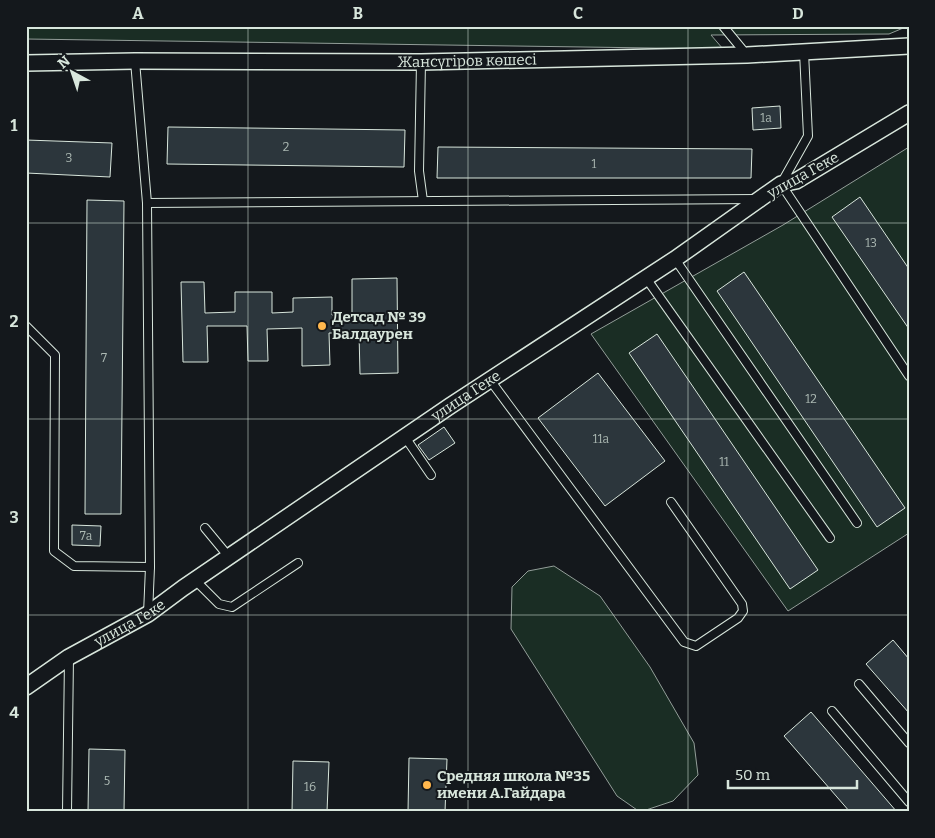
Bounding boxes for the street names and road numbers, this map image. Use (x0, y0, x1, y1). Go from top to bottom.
street label: Жансүгіров көшесі (397, 51, 537, 71)
street label: улица Геке (763, 148, 842, 203)
street label: улица Геке (427, 366, 504, 426)
street label: улица Геке (90, 595, 169, 651)

